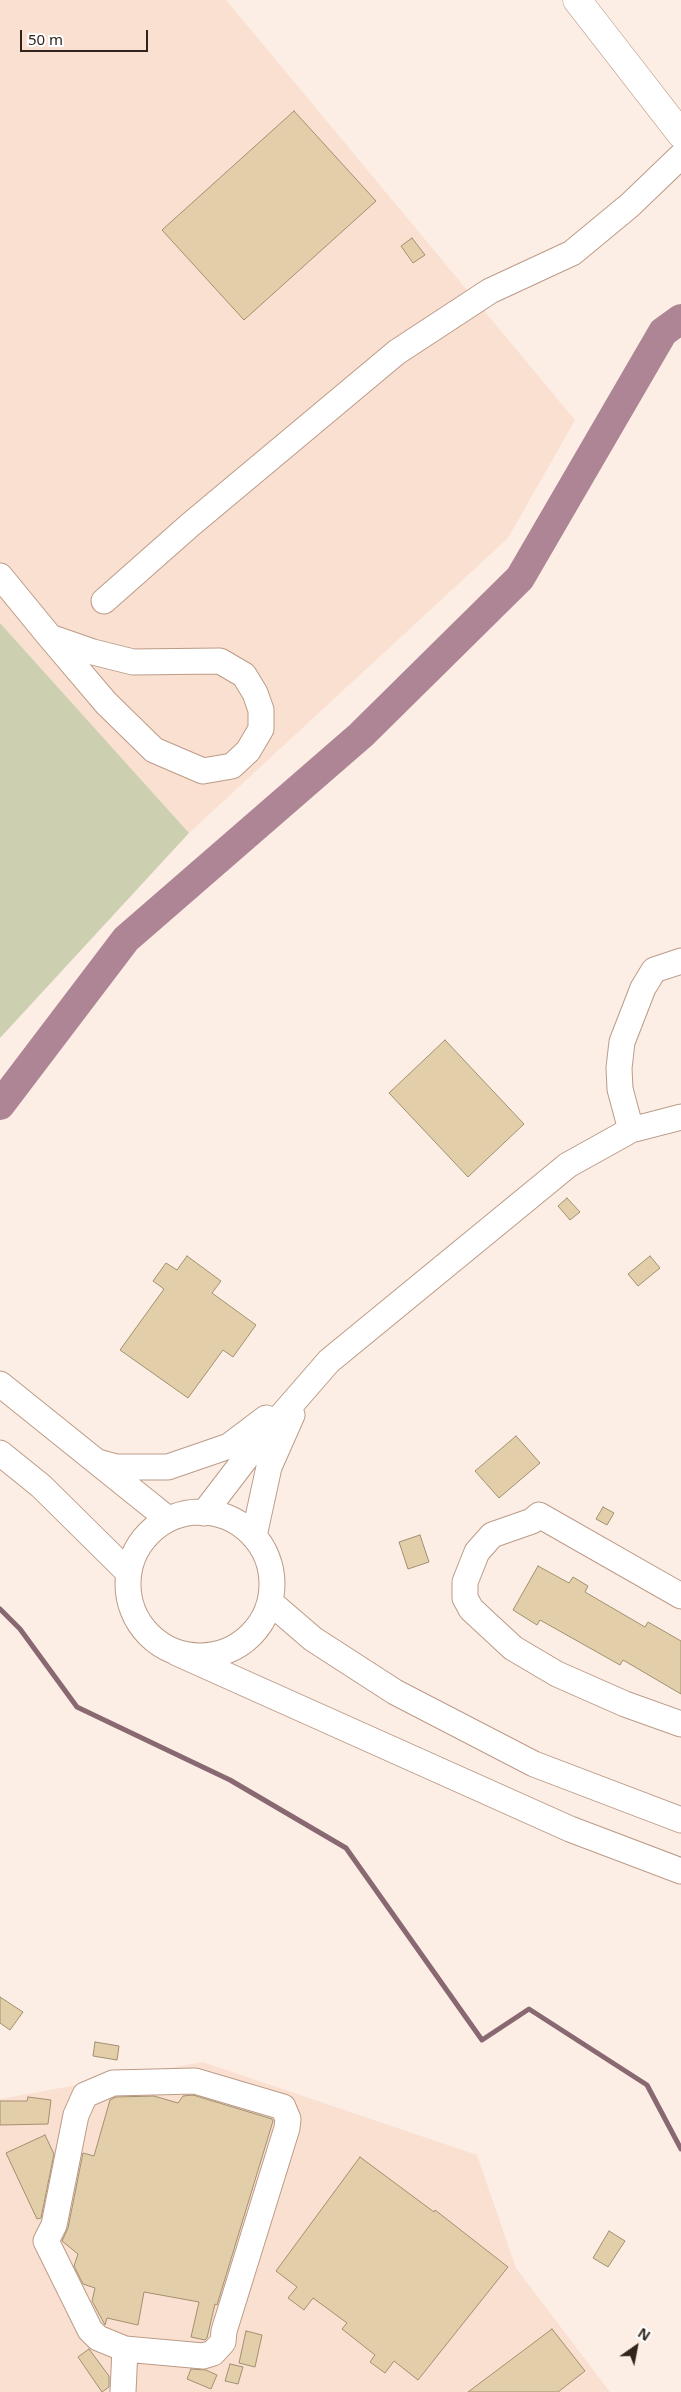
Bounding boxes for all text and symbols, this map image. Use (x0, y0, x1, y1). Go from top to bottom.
scale bar (22, 20, 150, 52)
text: 50 m (28, 29, 63, 49)
north arrow (611, 2322, 661, 2372)
text: N (634, 2323, 654, 2345)

